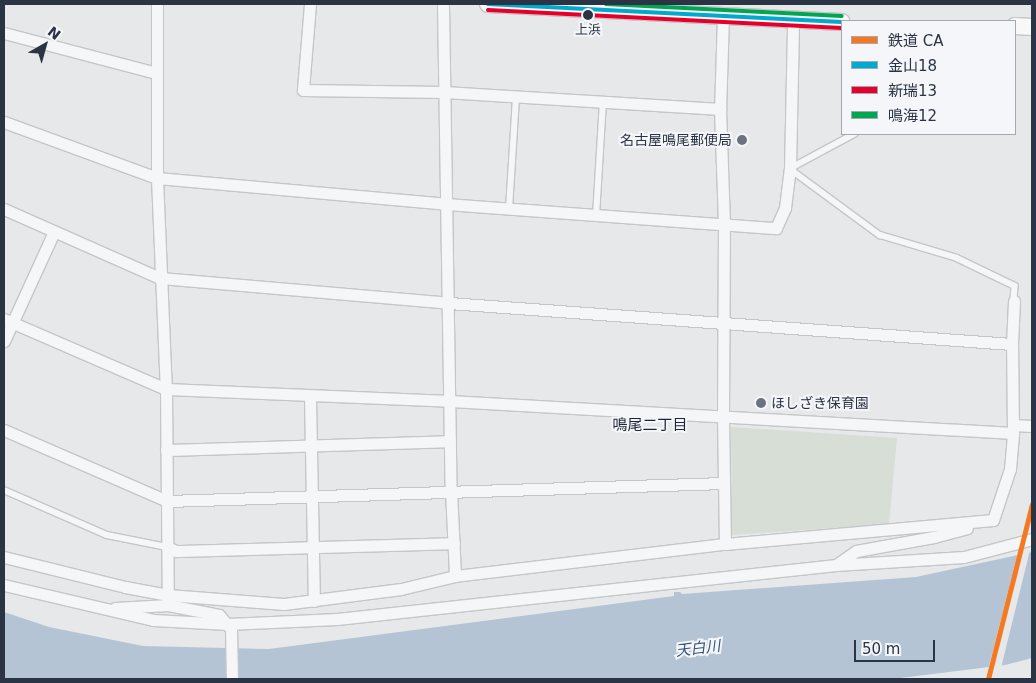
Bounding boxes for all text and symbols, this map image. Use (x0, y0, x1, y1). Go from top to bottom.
marker: 上浜 (583, 10, 593, 20)
north arrow (20, 20, 70, 70)
legend (841, 20, 1016, 135)
place label: 上浜 (575, 22, 601, 38)
text: N (45, 23, 64, 43)
text: 鉄道 CA (888, 32, 944, 50)
text: 金山18 (888, 57, 937, 75)
text: 新瑞13 (888, 82, 937, 100)
text: 鳴海12 (888, 107, 937, 125)
place label: 名古屋鳴尾郵便局 (620, 132, 732, 148)
marker: 名古屋鳴尾郵便局 (736, 134, 748, 146)
place label: ほしざき保育園 (771, 395, 869, 411)
marker: ほしざき保育園 (755, 397, 767, 409)
district label: 鳴尾二丁目 (613, 417, 687, 435)
scale bar (856, 630, 937, 662)
water label: 天白川 (675, 637, 721, 661)
text: 50 m (862, 640, 900, 658)

